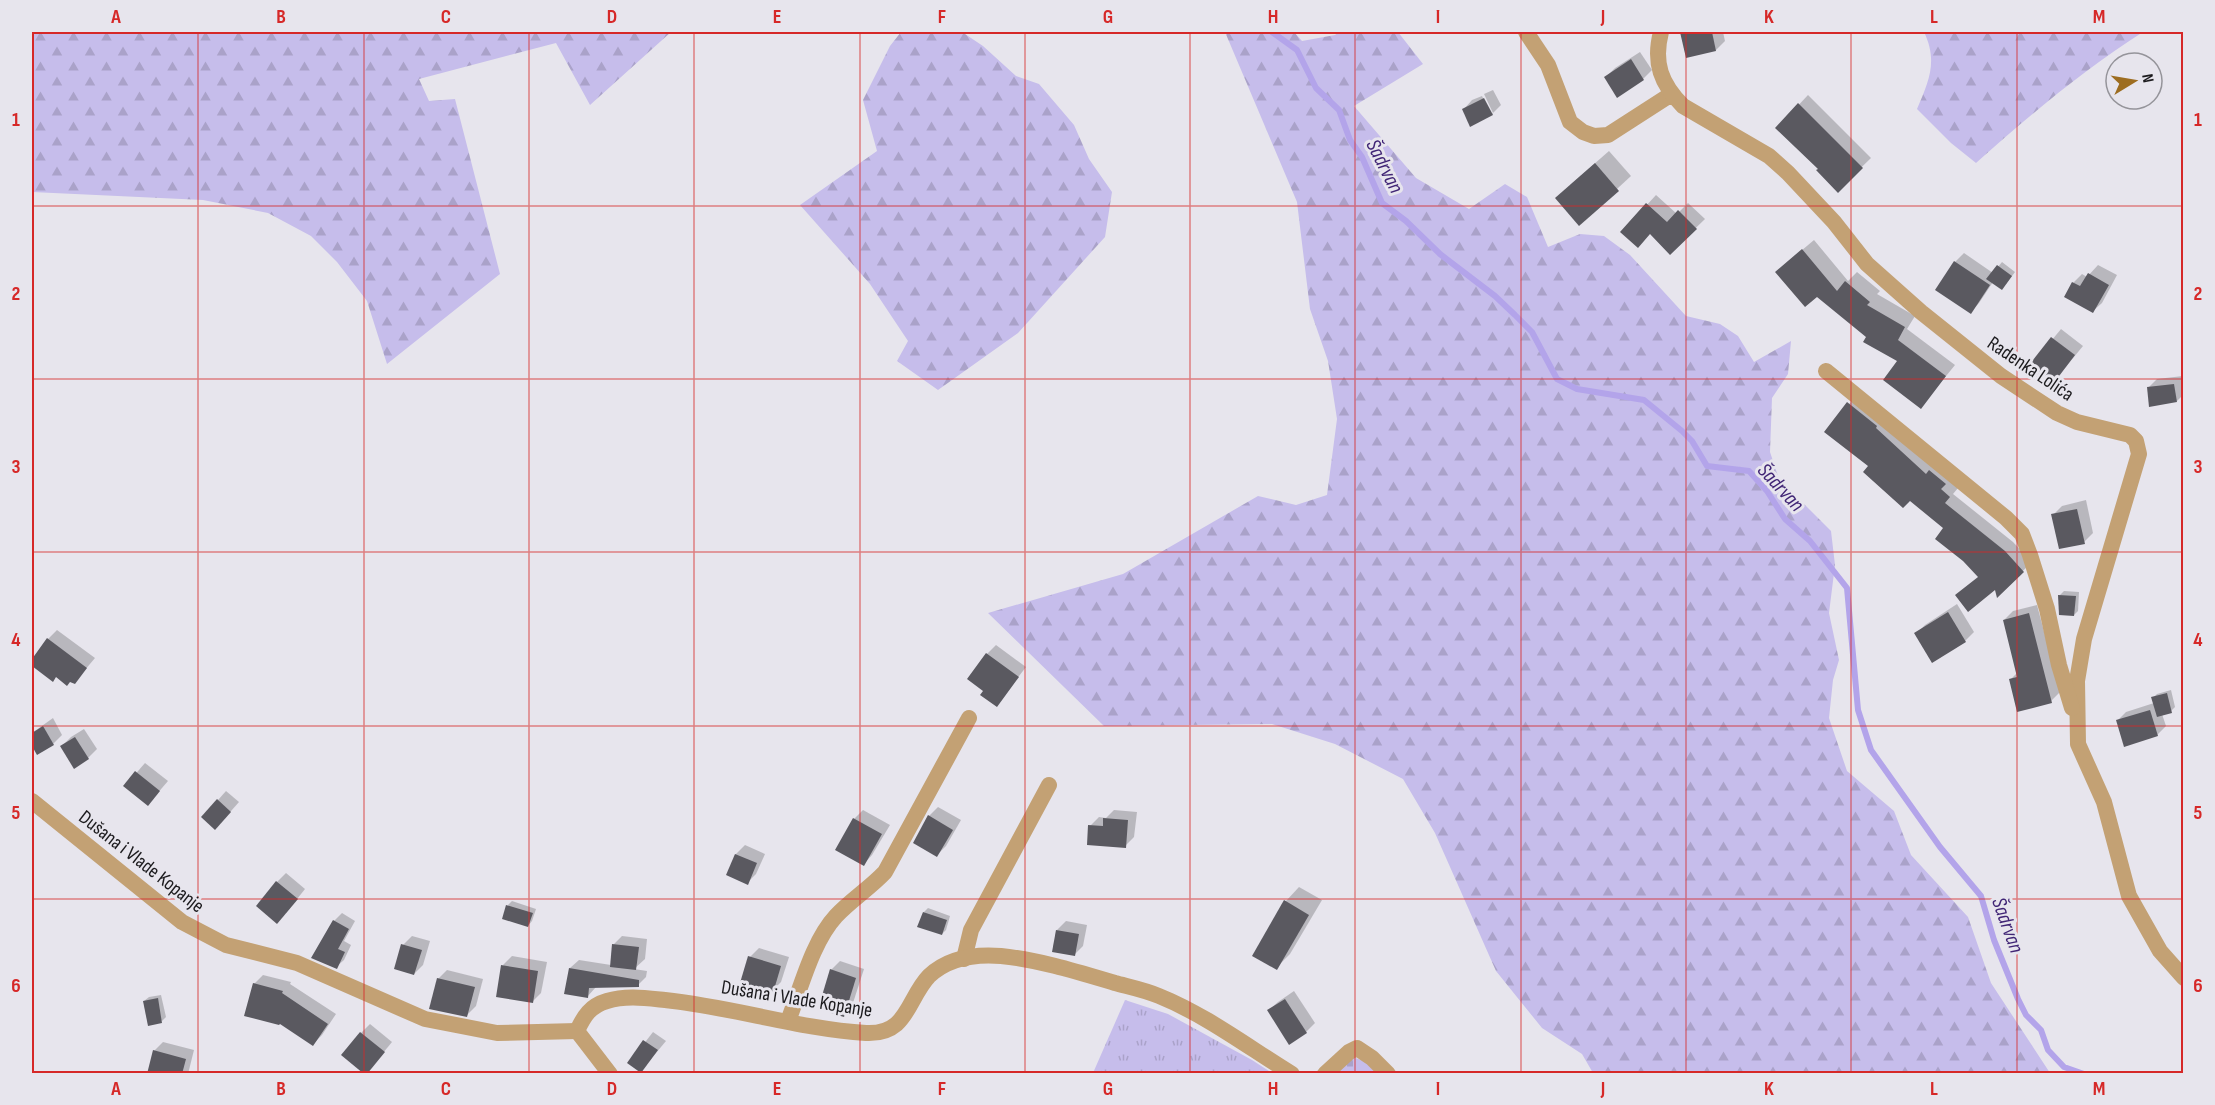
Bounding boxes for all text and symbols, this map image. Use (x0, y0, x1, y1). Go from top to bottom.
text: A (110, 5, 121, 29)
text: B (276, 5, 286, 29)
text: C (441, 5, 451, 29)
text: D (607, 5, 617, 29)
text: E (773, 5, 781, 29)
text: F (938, 5, 946, 29)
text: G (1103, 5, 1113, 29)
text: H (1268, 5, 1278, 29)
text: I (1436, 5, 1440, 29)
text: J (1600, 5, 1605, 29)
text: K (1764, 5, 1774, 29)
text: L (1930, 5, 1938, 29)
text: M (2093, 5, 2105, 29)
north arrow (2104, 51, 2164, 111)
text: N (2137, 72, 2157, 84)
text: 1 (12, 108, 20, 132)
text: 1 (2194, 108, 2202, 132)
water label: Šadrvan (1360, 135, 1409, 197)
text: 2 (12, 282, 20, 306)
text: 2 (2194, 282, 2202, 306)
street label: Radenka Lolića (1983, 331, 2078, 406)
text: 3 (12, 455, 21, 479)
text: 3 (2194, 455, 2203, 479)
water label: Šadrvan (1752, 458, 1809, 517)
text: 4 (11, 628, 21, 652)
text: 4 (2193, 628, 2203, 652)
text: 5 (12, 801, 21, 825)
text: 5 (2194, 801, 2203, 825)
street label: Dušana i Vlade Kopanje (74, 805, 209, 918)
water label: Šadrvan (1986, 894, 2029, 956)
text: 6 (11, 974, 21, 998)
text: 6 (2193, 974, 2203, 998)
street label: Dušana i Vlade Kopanje (720, 975, 874, 1023)
text: A (110, 1077, 121, 1101)
text: B (276, 1077, 286, 1101)
text: C (441, 1077, 451, 1101)
text: D (607, 1077, 617, 1101)
text: E (773, 1077, 781, 1101)
text: F (938, 1077, 946, 1101)
text: G (1103, 1077, 1113, 1101)
text: H (1268, 1077, 1278, 1101)
text: I (1436, 1077, 1440, 1101)
text: J (1600, 1077, 1605, 1101)
text: K (1764, 1077, 1774, 1101)
text: L (1930, 1077, 1938, 1101)
text: M (2093, 1077, 2105, 1101)

